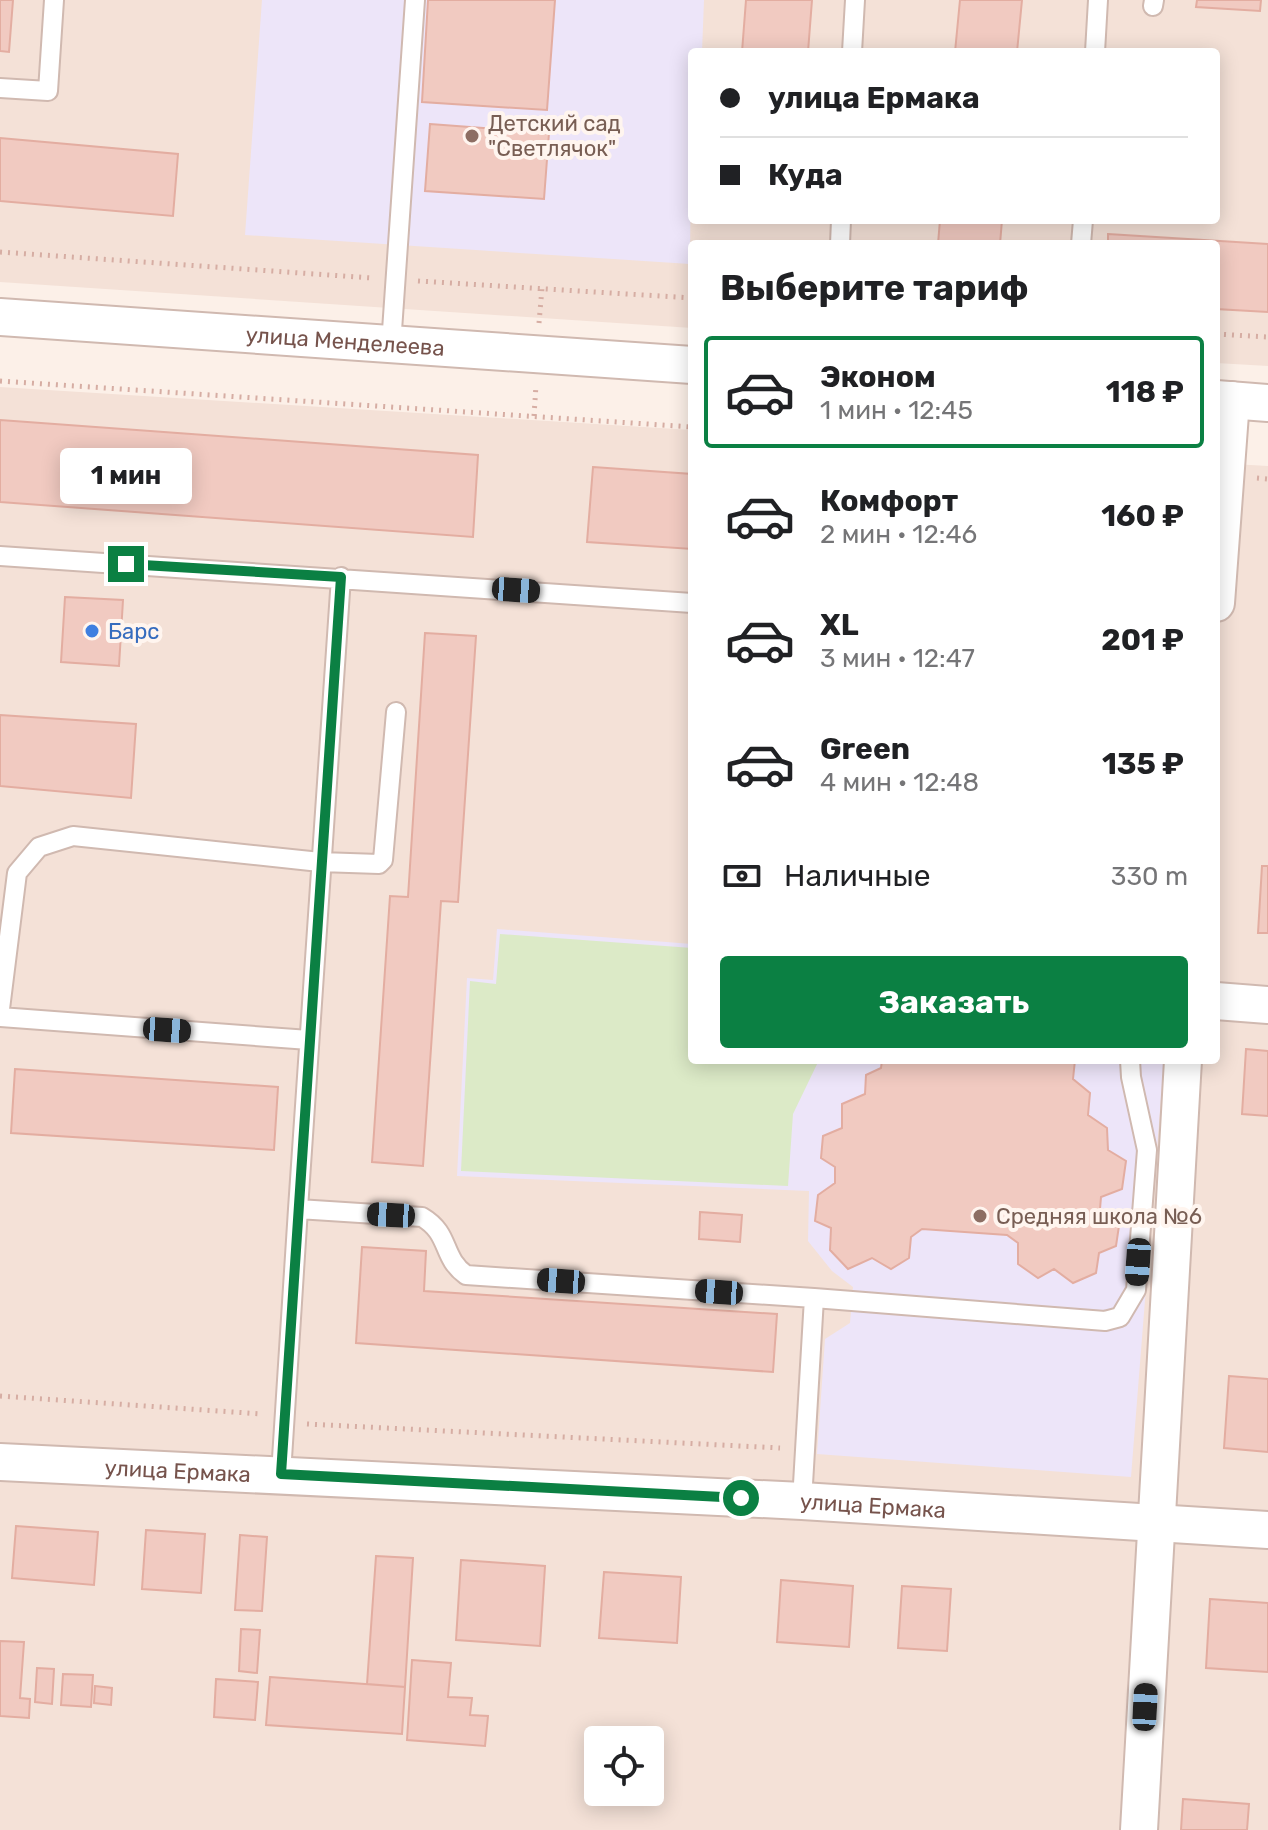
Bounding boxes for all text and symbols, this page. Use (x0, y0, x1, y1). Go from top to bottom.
text: улица Ермака (768, 80, 980, 116)
place label: Детский сад "Светлячок" (488, 110, 621, 162)
marker: Детский сад "Светлячок" (463, 127, 481, 145)
text: Куда (768, 157, 843, 193)
text: Выберите тариф (720, 266, 1029, 309)
street label: улица Менделеева (245, 321, 446, 361)
icon: car (724, 356, 796, 428)
text: Эконом (820, 359, 936, 395)
text: 118 ₽ (1106, 374, 1184, 410)
text: 1 мин · 12:45 (820, 395, 973, 426)
callout: 1 мин (60, 448, 192, 504)
text: 1 мин (91, 460, 161, 491)
icon: car (724, 480, 796, 552)
text: Комфорт (820, 483, 958, 519)
text: 160 ₽ (1101, 498, 1184, 534)
text: 2 мин · 12:46 (820, 519, 977, 550)
route end (108, 546, 144, 582)
car (491, 576, 541, 604)
icon: car (724, 604, 796, 676)
text: XL (820, 607, 859, 643)
place label: Барс (108, 618, 159, 645)
marker: Барс (83, 622, 101, 640)
text: 201 ₽ (1101, 622, 1184, 658)
text: 3 мин · 12:47 (820, 643, 975, 674)
icon: car (724, 728, 796, 800)
text: Green (820, 731, 910, 767)
text: 135 ₽ (1102, 746, 1184, 782)
text: 4 мин · 12:48 (820, 767, 979, 798)
icon: cash (720, 854, 764, 898)
text: Наличные (784, 858, 930, 894)
text: 330 m (1111, 861, 1188, 892)
button: Заказать (720, 956, 1188, 1048)
car (142, 1016, 192, 1044)
car (366, 1202, 416, 1228)
place label: Средняя школа №6 (996, 1203, 1202, 1230)
marker: Средняя школа №6 (971, 1207, 989, 1225)
car (1124, 1237, 1152, 1287)
car (536, 1267, 586, 1295)
car (694, 1278, 744, 1306)
street label: улица Ермака (104, 1454, 252, 1488)
route start (723, 1480, 759, 1516)
street label: улица Ермака (799, 1487, 947, 1523)
car (1132, 1682, 1158, 1732)
map controls (584, 1726, 664, 1806)
button: locate (584, 1726, 664, 1806)

